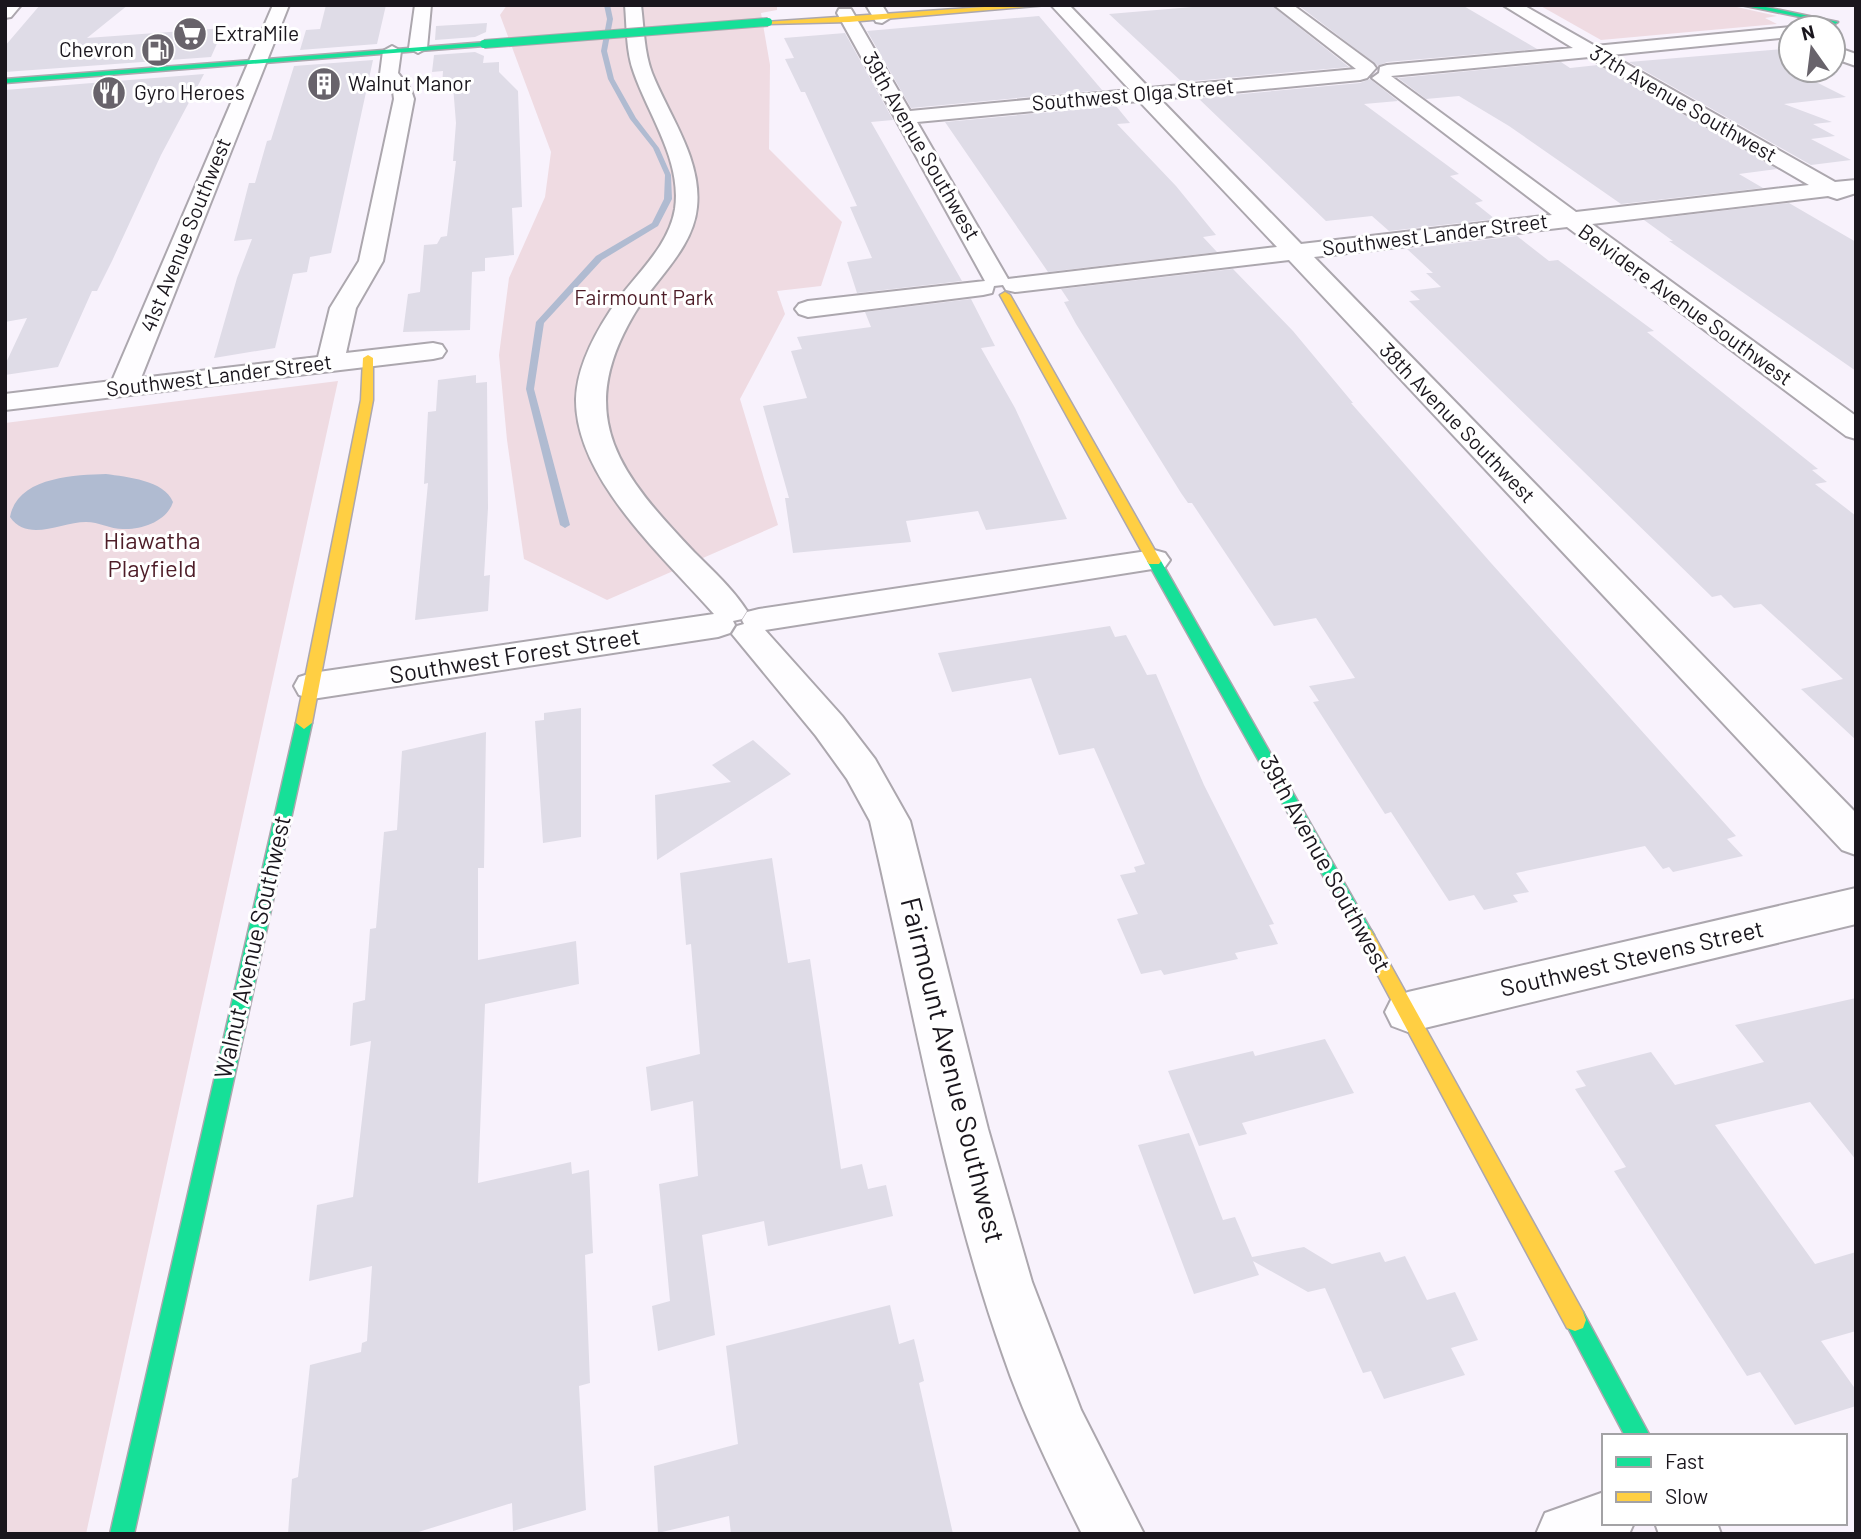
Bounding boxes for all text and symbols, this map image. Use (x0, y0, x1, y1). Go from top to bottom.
north arrow (1777, 14, 1847, 84)
supermarket icon: ExtraMile (171, 15, 209, 53)
text: N (1799, 19, 1817, 45)
place label: ExtraMile (214, 20, 299, 45)
fuel station icon: Chevron (139, 31, 177, 69)
place label: Chevron (59, 36, 134, 61)
street label: 37th Avenue Southwest (1586, 39, 1782, 167)
street label: 39th Avenue Southwest (858, 47, 986, 244)
building icon: Walnut Manor (305, 65, 343, 103)
place label: Walnut Manor (348, 70, 472, 95)
street label: Southwest Olga Street (1031, 72, 1235, 115)
restaurant icon: Gyro Heroes (90, 74, 128, 112)
place label: Gyro Heroes (134, 79, 245, 104)
street label: 41st Avenue Southwest (134, 134, 235, 335)
street label: Southwest Lander Street (1321, 207, 1549, 260)
street label: Belvidere Avenue Southwest (1574, 218, 1798, 390)
park label: Fairmount Park (574, 284, 714, 309)
street label: 38th Avenue Southwest (1375, 337, 1541, 507)
street label: Southwest Lander Street (105, 348, 333, 401)
park label: Hiawatha Playfield (103, 525, 201, 582)
street label: Southwest Forest Street (387, 620, 642, 689)
street label: 39th Avenue Southwest (1255, 750, 1398, 977)
street label: Walnut Avenue Southwest (207, 812, 296, 1081)
street label: Fairmount Avenue Southwest (895, 893, 1013, 1246)
street label: Southwest Stevens Street (1497, 913, 1766, 1002)
legend (1602, 1434, 1847, 1525)
text: Fast (1665, 1448, 1705, 1473)
text: Slow (1665, 1483, 1708, 1508)

